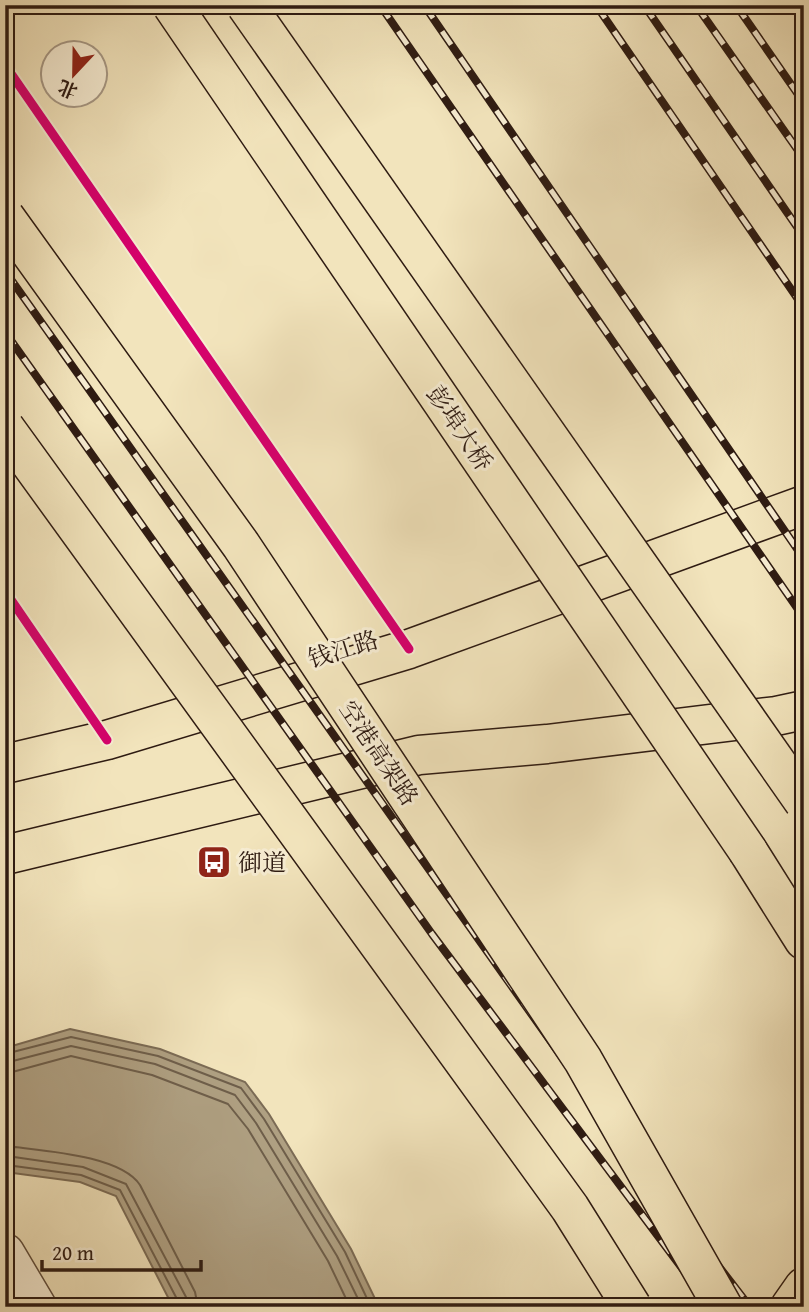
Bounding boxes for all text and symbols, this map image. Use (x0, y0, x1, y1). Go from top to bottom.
north arrow (38, 38, 108, 108)
text: 北 (54, 73, 82, 106)
street label: 彭埠大桥 (419, 378, 501, 478)
street label: 钱江路 (303, 622, 383, 676)
street label: 空港高架路 (331, 693, 427, 813)
bus stop icon: 御道 (195, 843, 233, 881)
place label: 御道 (238, 845, 286, 880)
scale bar (42, 1228, 201, 1272)
text: 20 m (52, 1237, 94, 1268)

